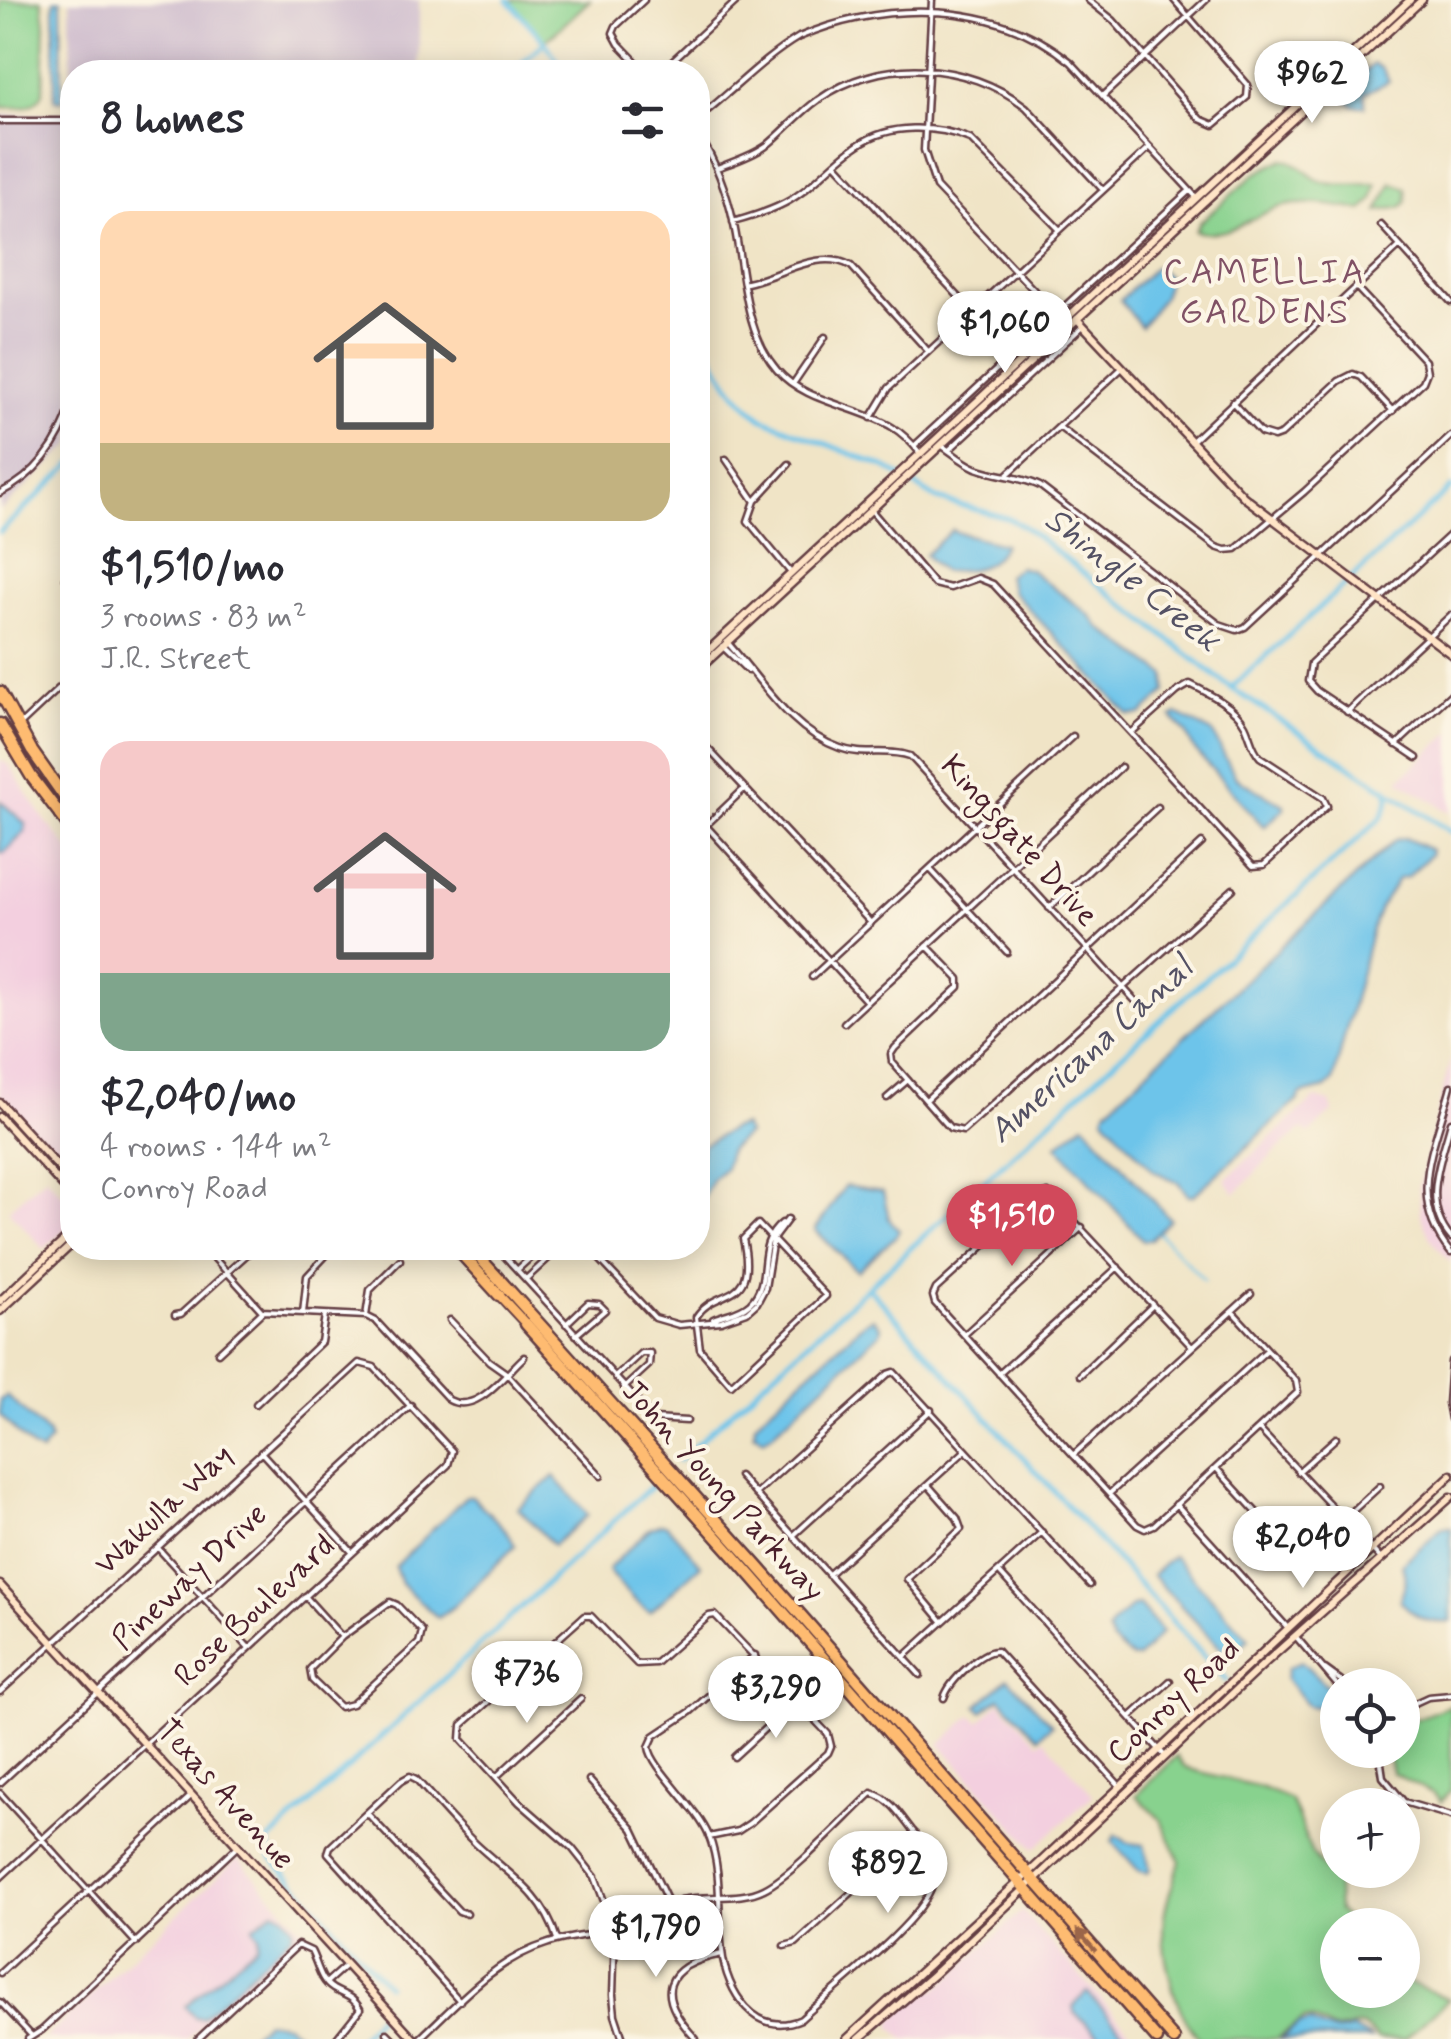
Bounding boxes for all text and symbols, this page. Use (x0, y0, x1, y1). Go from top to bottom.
pin: $962 (1253, 41, 1371, 126)
text: $962 (1276, 52, 1348, 94)
text: 8 homes (100, 93, 245, 148)
icon: filters (615, 93, 670, 148)
district label: CAMELLIA GARDENS (1163, 250, 1367, 336)
icon: home (295, 276, 475, 456)
pin: $1,060 (924, 291, 1086, 376)
text: $1,060 (959, 302, 1051, 344)
water label: Shingle Creek (1035, 497, 1230, 664)
text: $1,510/mo (100, 541, 284, 596)
text: 3 rooms · 83 m² (100, 596, 307, 638)
text: J.R. Street (100, 638, 251, 680)
street label: Kingsgate Drive (928, 746, 1107, 938)
icon: home (295, 806, 475, 986)
water label: Americana Canal (979, 944, 1205, 1154)
text: $2,040/mo (100, 1071, 296, 1126)
text: 4 rooms · 144 m² (100, 1126, 332, 1168)
text: Conroy Road (100, 1168, 268, 1210)
pin: $1,510 (931, 1184, 1093, 1269)
text: $1,510 (968, 1195, 1056, 1237)
street label: John Young Parkway (611, 1371, 834, 1612)
street label: Wakulla Way (86, 1435, 242, 1585)
street label: Pineway Drive (103, 1494, 277, 1660)
pin: $2,040 (1222, 1506, 1384, 1591)
text: $2,040 (1255, 1517, 1351, 1559)
street label: Rose Boulevard (166, 1526, 344, 1696)
street label: Conroy Road (1098, 1628, 1250, 1774)
pin: $736 (468, 1641, 586, 1726)
text: $736 (494, 1652, 560, 1694)
pin: $3,290 (695, 1656, 857, 1741)
text: $3,290 (730, 1667, 822, 1709)
map controls (1320, 1668, 1420, 2008)
button: locate (1320, 1668, 1420, 1768)
street label: Texas Avenue (146, 1711, 304, 1879)
button: + (1320, 1788, 1420, 1888)
pin: $892 (829, 1831, 947, 1916)
text: $892 (850, 1842, 926, 1884)
pin: $1,790 (575, 1895, 737, 1980)
text: $1,790 (611, 1906, 701, 1948)
button: − (1320, 1908, 1420, 2008)
one-way arrow (1075, 1928, 1097, 1953)

